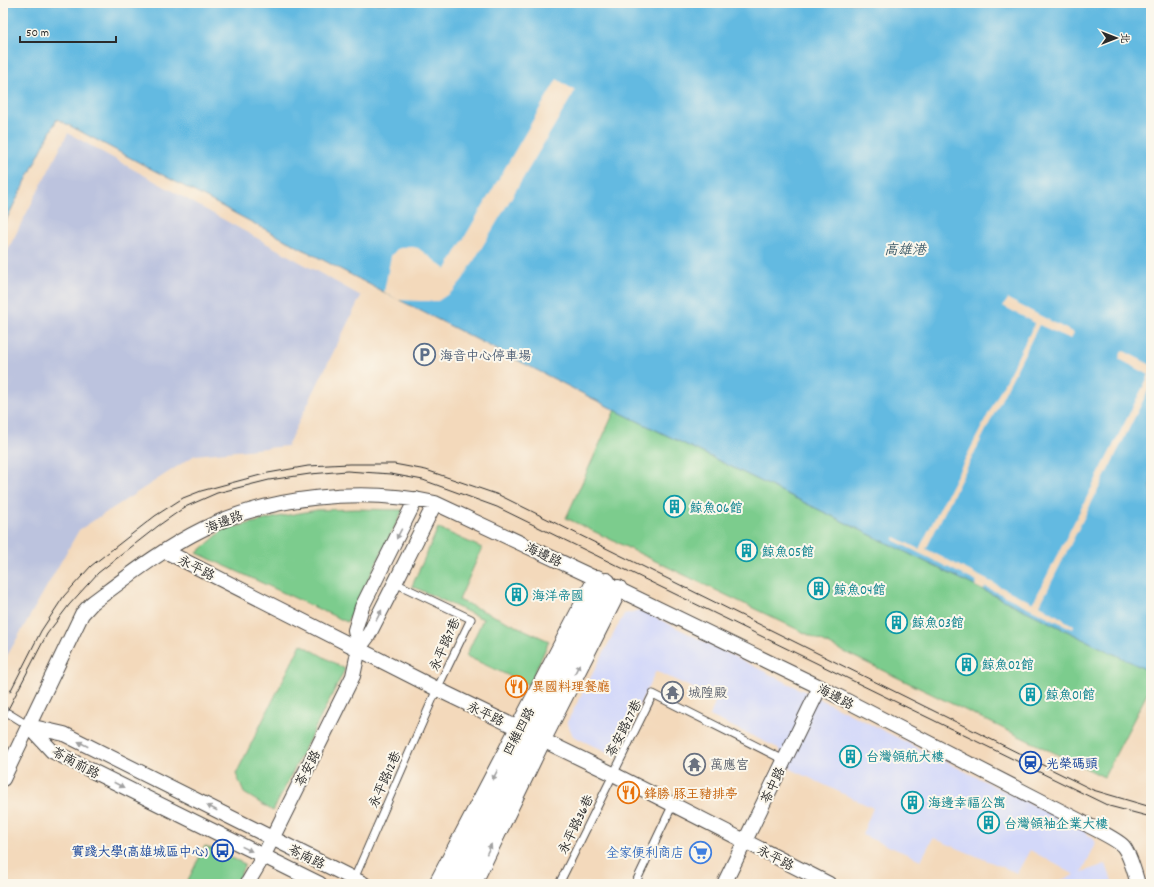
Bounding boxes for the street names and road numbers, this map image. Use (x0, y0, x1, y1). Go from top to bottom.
street label: 海邊路 (203, 507, 247, 539)
street label: 海邊路 (521, 539, 565, 573)
street label: 永平路 (174, 552, 218, 587)
street label: 永平路7巷 (426, 615, 467, 675)
street label: 海邊路 (813, 681, 857, 716)
street label: 苓安路27巷 (603, 697, 648, 761)
street label: 永平路 (463, 698, 507, 732)
street label: 四維四路 (500, 705, 541, 760)
street label: 苓南前路 (47, 744, 102, 785)
street label: 苓安路 (292, 747, 327, 791)
street label: 永平路12巷 (365, 749, 407, 812)
street label: 苓中路 (757, 764, 791, 808)
street label: 永平路36巷 (555, 792, 600, 858)
street label: 苓南路 (284, 841, 328, 875)
street label: 永平路 (753, 842, 797, 877)

